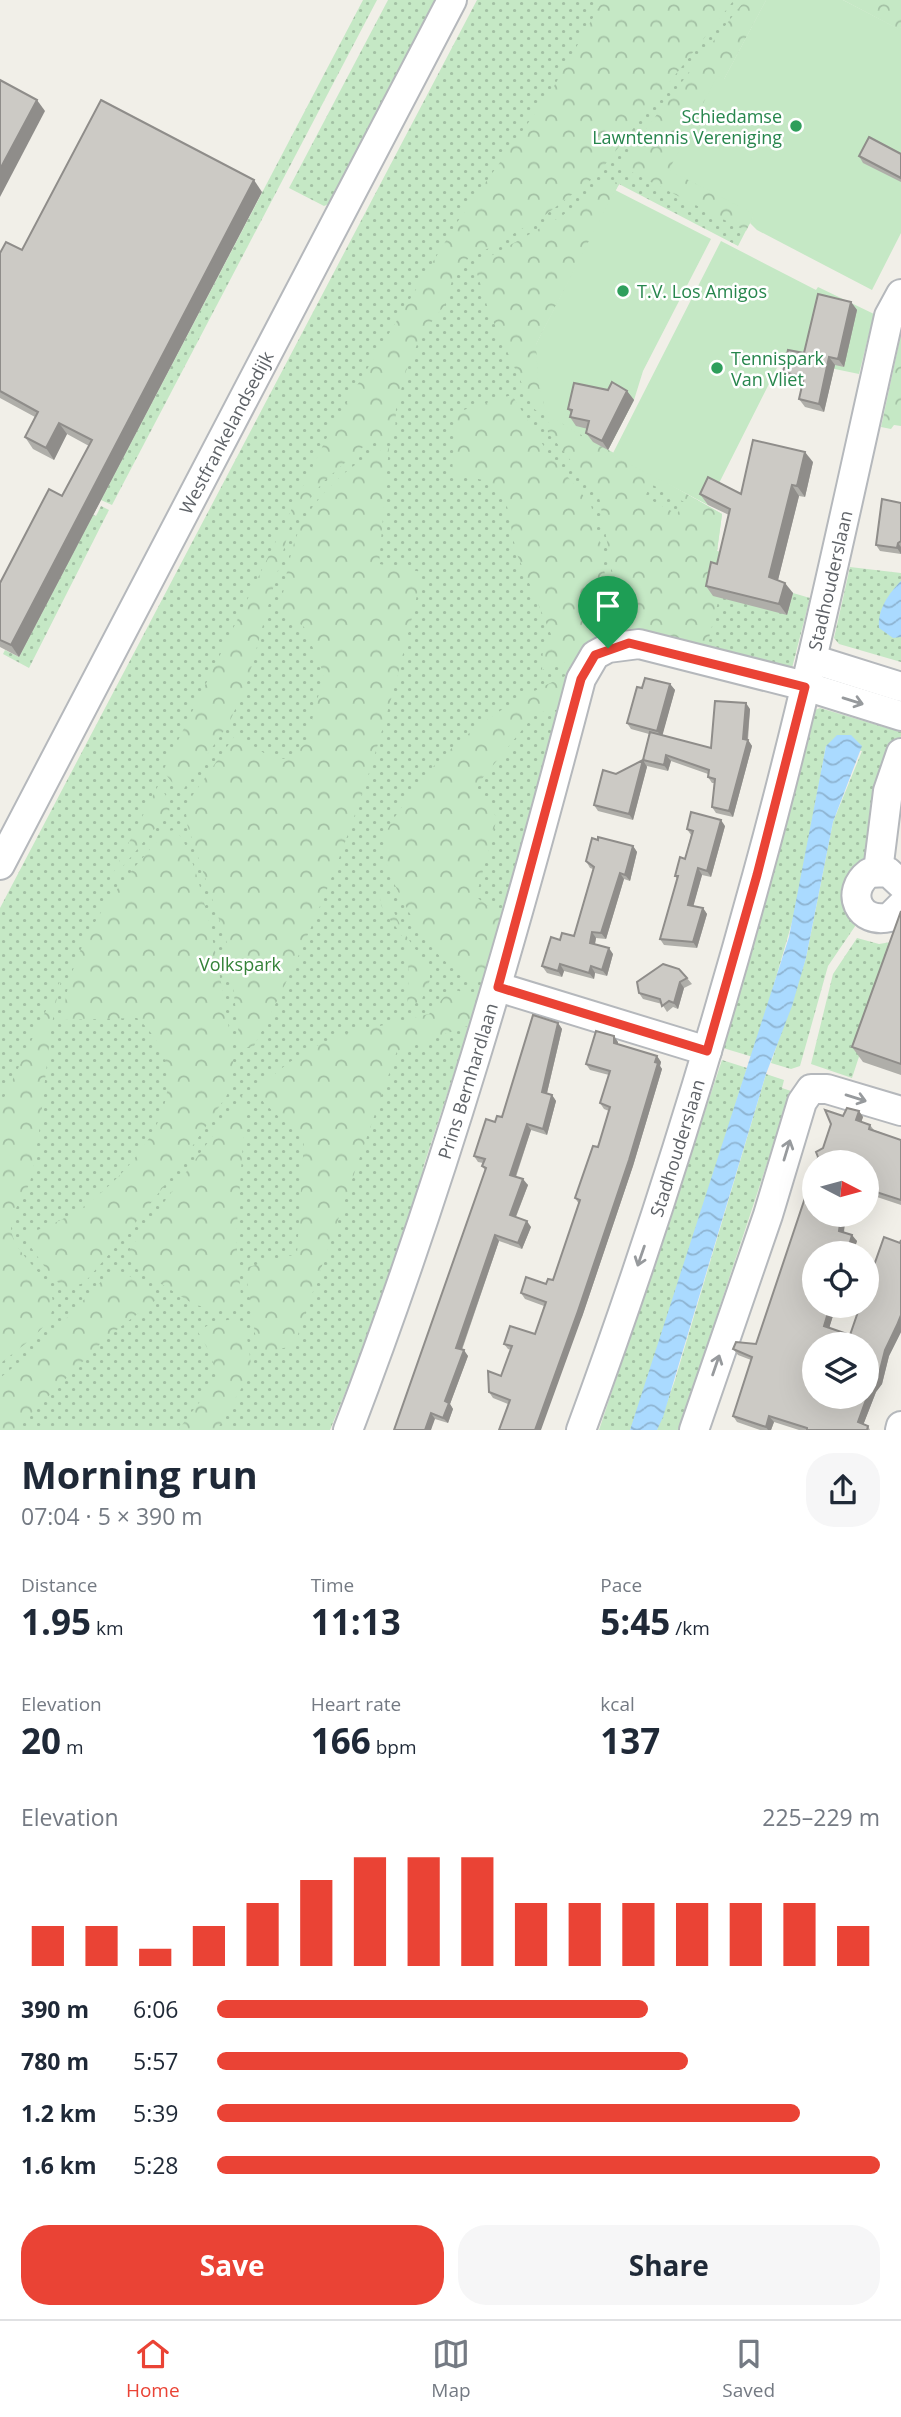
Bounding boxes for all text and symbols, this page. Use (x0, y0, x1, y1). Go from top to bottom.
place label: Schiedamse Lawntennis Vereniging (592, 104, 782, 149)
marker: Schiedamse Lawntennis Vereniging (788, 118, 804, 134)
place label: T.V. Los Amigos (637, 279, 767, 303)
marker: T.V. Los Amigos (615, 283, 631, 299)
street label: Westfrankelandsedijk (174, 346, 279, 518)
place label: Tennispark Van Vliet (731, 346, 825, 391)
marker: Tennispark Van Vliet (709, 360, 725, 376)
street label: Stadhouderslaan (802, 508, 857, 653)
pin (578, 576, 638, 648)
icon: arrive (589, 587, 627, 625)
one-way arrow (842, 696, 864, 709)
park label: Volkspark (199, 952, 282, 976)
street label: Prins Bernhardlaan (432, 1000, 503, 1162)
street label: Stadhouderslaan (644, 1076, 710, 1220)
one-way arrow (845, 1092, 867, 1105)
one-way arrow (782, 1139, 795, 1161)
north arrow (802, 1150, 878, 1227)
map controls (802, 1150, 879, 1409)
button: locate (802, 1241, 879, 1318)
one-way arrow (634, 1245, 646, 1267)
button: layers (802, 1332, 879, 1409)
one-way arrow (711, 1355, 723, 1377)
text: Morning run (21, 1448, 258, 1500)
button: share (806, 1453, 880, 1527)
text: 07:04 · 5 × 390 m (21, 1500, 203, 1532)
text: Distance (21, 1572, 97, 1598)
text: Time (311, 1572, 354, 1598)
text: Pace (600, 1572, 642, 1598)
text: 1.95 (21, 1598, 91, 1645)
text: 11:13 (311, 1598, 401, 1645)
text: 5:45 (600, 1598, 670, 1645)
text: km (91, 1615, 124, 1641)
text: /km (670, 1615, 710, 1641)
text: Elevation (21, 1691, 102, 1717)
text: Heart rate (311, 1691, 401, 1717)
text: kcal (600, 1691, 635, 1717)
text: 20 (21, 1717, 61, 1764)
text: 166 (311, 1717, 371, 1764)
text: 137 (600, 1717, 660, 1764)
text: m (61, 1734, 84, 1760)
text: bpm (371, 1734, 416, 1760)
text: Elevation (21, 1801, 119, 1833)
text: 225–229 m (762, 1801, 880, 1833)
text: 390 m (21, 1993, 89, 2025)
text: 6:06 (133, 1993, 179, 2025)
text: 780 m (21, 2045, 89, 2077)
text: 5:57 (133, 2045, 179, 2077)
text: 1.2 km (21, 2097, 97, 2129)
text: 5:39 (133, 2097, 179, 2129)
text: 1.6 km (21, 2149, 97, 2181)
text: 5:28 (133, 2149, 179, 2181)
button: Save (21, 2225, 444, 2305)
button: Share (458, 2225, 880, 2305)
tab: Home (126, 2335, 180, 2403)
tab: Map (431, 2335, 471, 2403)
tab: Saved (722, 2335, 775, 2403)

